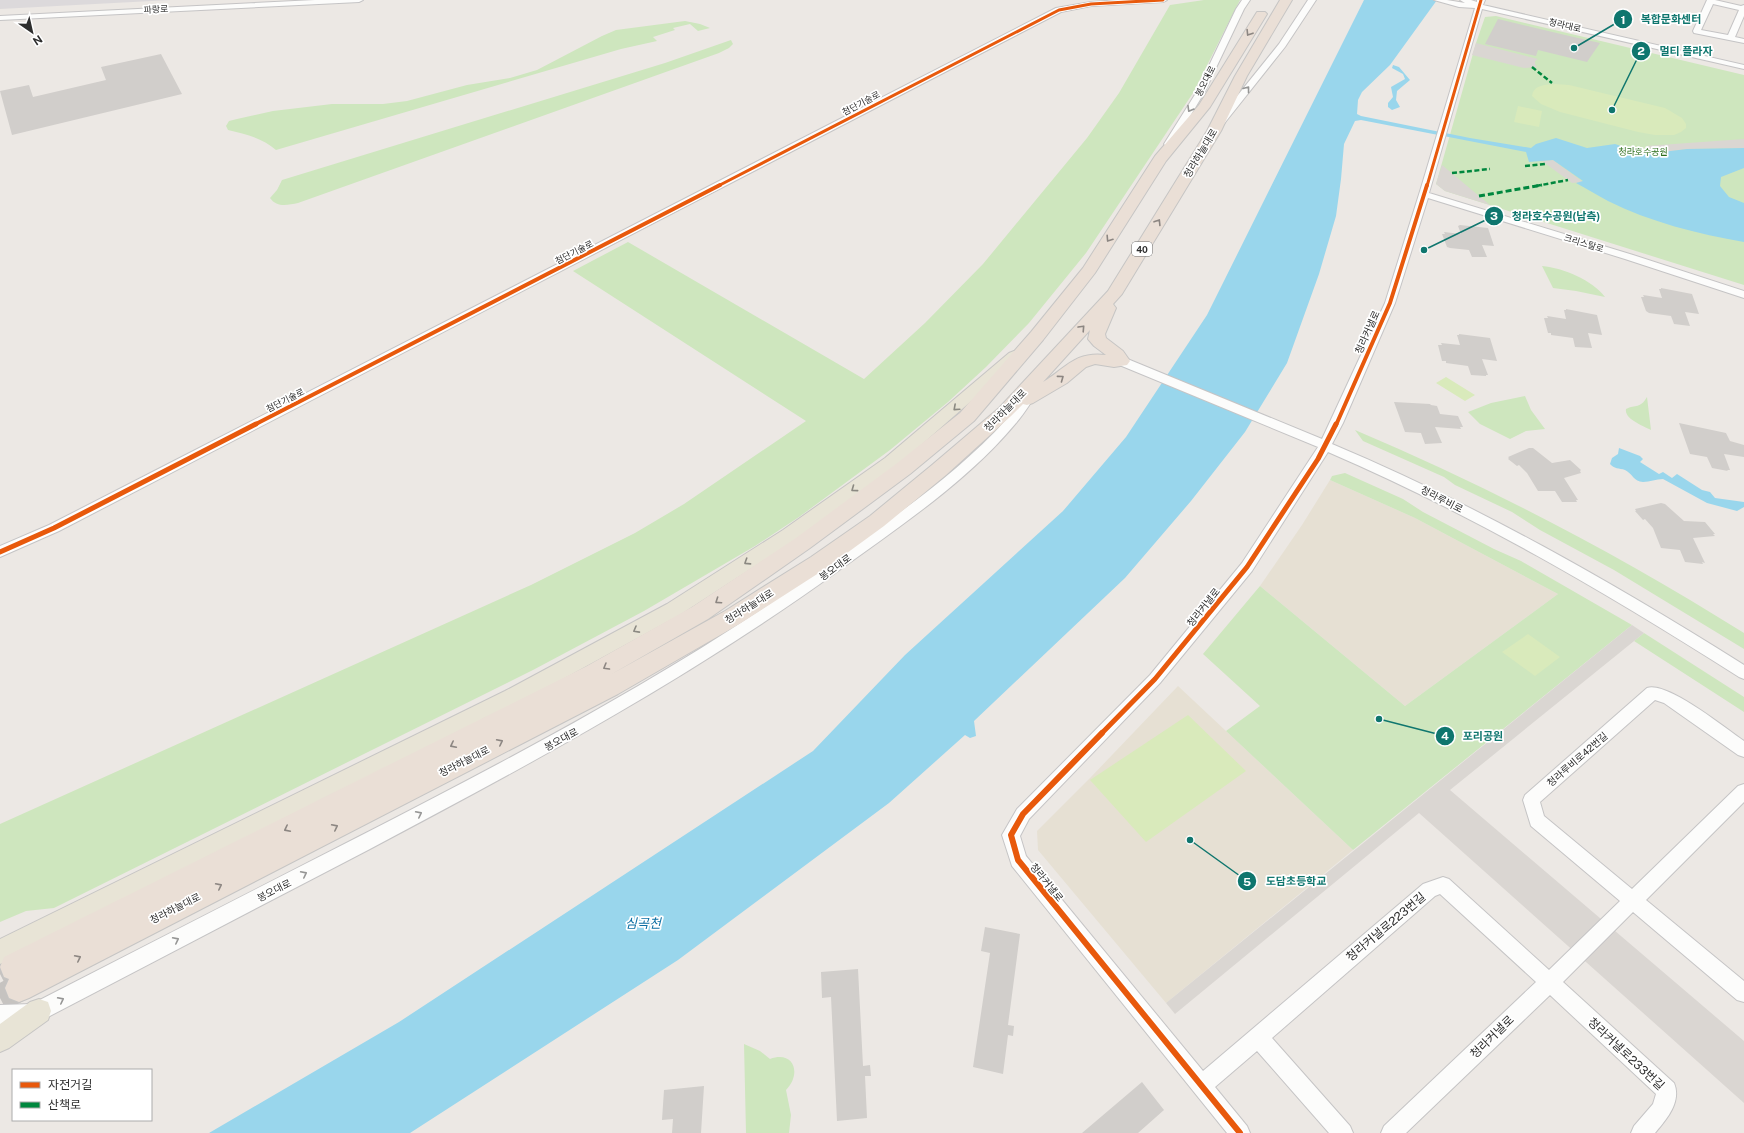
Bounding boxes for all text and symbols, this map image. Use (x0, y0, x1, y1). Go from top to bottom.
street label: 파랑로 (143, 3, 169, 15)
callout: 복합문화센터 (1613, 8, 1709, 31)
north arrow (12, 12, 52, 52)
text: 1 (1620, 13, 1626, 27)
text: 복합문화센터 (1641, 13, 1701, 25)
street label: 청라대로 (1548, 16, 1582, 34)
one-way arrow (1247, 29, 1254, 36)
text: N (31, 33, 45, 48)
callout: 멀티 플라자 (1631, 39, 1721, 62)
text: 2 (1637, 44, 1645, 58)
text: 멀티 플라자 (1659, 45, 1713, 57)
street label: 봉오대로 (1193, 64, 1217, 98)
one-way arrow (1242, 87, 1249, 94)
street label: 첨단기술로 (840, 88, 882, 118)
one-way arrow (1187, 105, 1194, 112)
street label: 청라하늘대로 (1181, 126, 1219, 180)
park label: 청라호수공원 (1618, 146, 1668, 157)
callout: 청라호수공원(남측) (1484, 204, 1608, 227)
text: 3 (1490, 209, 1498, 223)
text: 청라호수공원(남측) (1512, 210, 1600, 222)
one-way arrow (1153, 219, 1160, 226)
street label: 크리스탈로 (1563, 232, 1605, 254)
one-way arrow (1106, 235, 1114, 242)
street label: 첨단기술로 (553, 238, 595, 266)
road number: 40 (1132, 242, 1152, 256)
street label: 청라커낼로 (1352, 309, 1382, 355)
one-way arrow (1078, 325, 1085, 333)
one-way arrow (1056, 376, 1063, 383)
street label: 첨단기술로 (264, 386, 306, 414)
street label: 청라하늘대로 (981, 386, 1029, 434)
one-way arrow (953, 403, 960, 410)
street label: 청라루비로 (1419, 483, 1465, 515)
one-way arrow (851, 484, 858, 491)
street label: 봉오대로 (817, 551, 853, 583)
one-way arrow (744, 557, 751, 565)
street label: 청라커낼로 (1184, 585, 1222, 629)
street label: 청라하늘대로 (722, 586, 776, 626)
one-way arrow (715, 596, 722, 604)
one-way arrow (633, 625, 640, 632)
one-way arrow (603, 662, 610, 669)
callout: 포리공원 (1435, 724, 1511, 747)
street label: 봉오대로 (542, 725, 580, 753)
text: 4 (1441, 729, 1449, 743)
street label: 청라루비로42번길 (1544, 729, 1610, 789)
text: 포리공원 (1463, 730, 1503, 742)
one-way arrow (496, 739, 504, 747)
one-way arrow (450, 740, 457, 748)
street label: 청라하늘대로 (437, 743, 491, 779)
one-way arrow (415, 812, 423, 819)
one-way arrow (284, 824, 291, 832)
one-way arrow (331, 824, 338, 832)
street label: 청라커낼로 (1028, 860, 1066, 904)
callout: 도담초등학교 (1237, 870, 1334, 893)
one-way arrow (300, 871, 307, 879)
text: 5 (1243, 875, 1251, 889)
text: 도담초등학교 (1266, 875, 1326, 887)
street label: 봉오대로 (255, 876, 293, 904)
one-way arrow (215, 883, 222, 891)
street label: 청라하늘대로 (148, 890, 202, 926)
street label: 청라커낼로223번길 (1344, 890, 1428, 964)
water label: 심곡천 (625, 916, 662, 931)
one-way arrow (172, 938, 179, 945)
one-way arrow (74, 955, 82, 963)
one-way arrow (56, 997, 64, 1005)
street label: 청라커낼로 (1467, 1013, 1517, 1061)
street label: 청라커낼로233번길 (1585, 1015, 1667, 1093)
legend (12, 1069, 152, 1121)
text: 자전거길 (48, 1078, 92, 1092)
text: 산책로 (48, 1098, 81, 1112)

